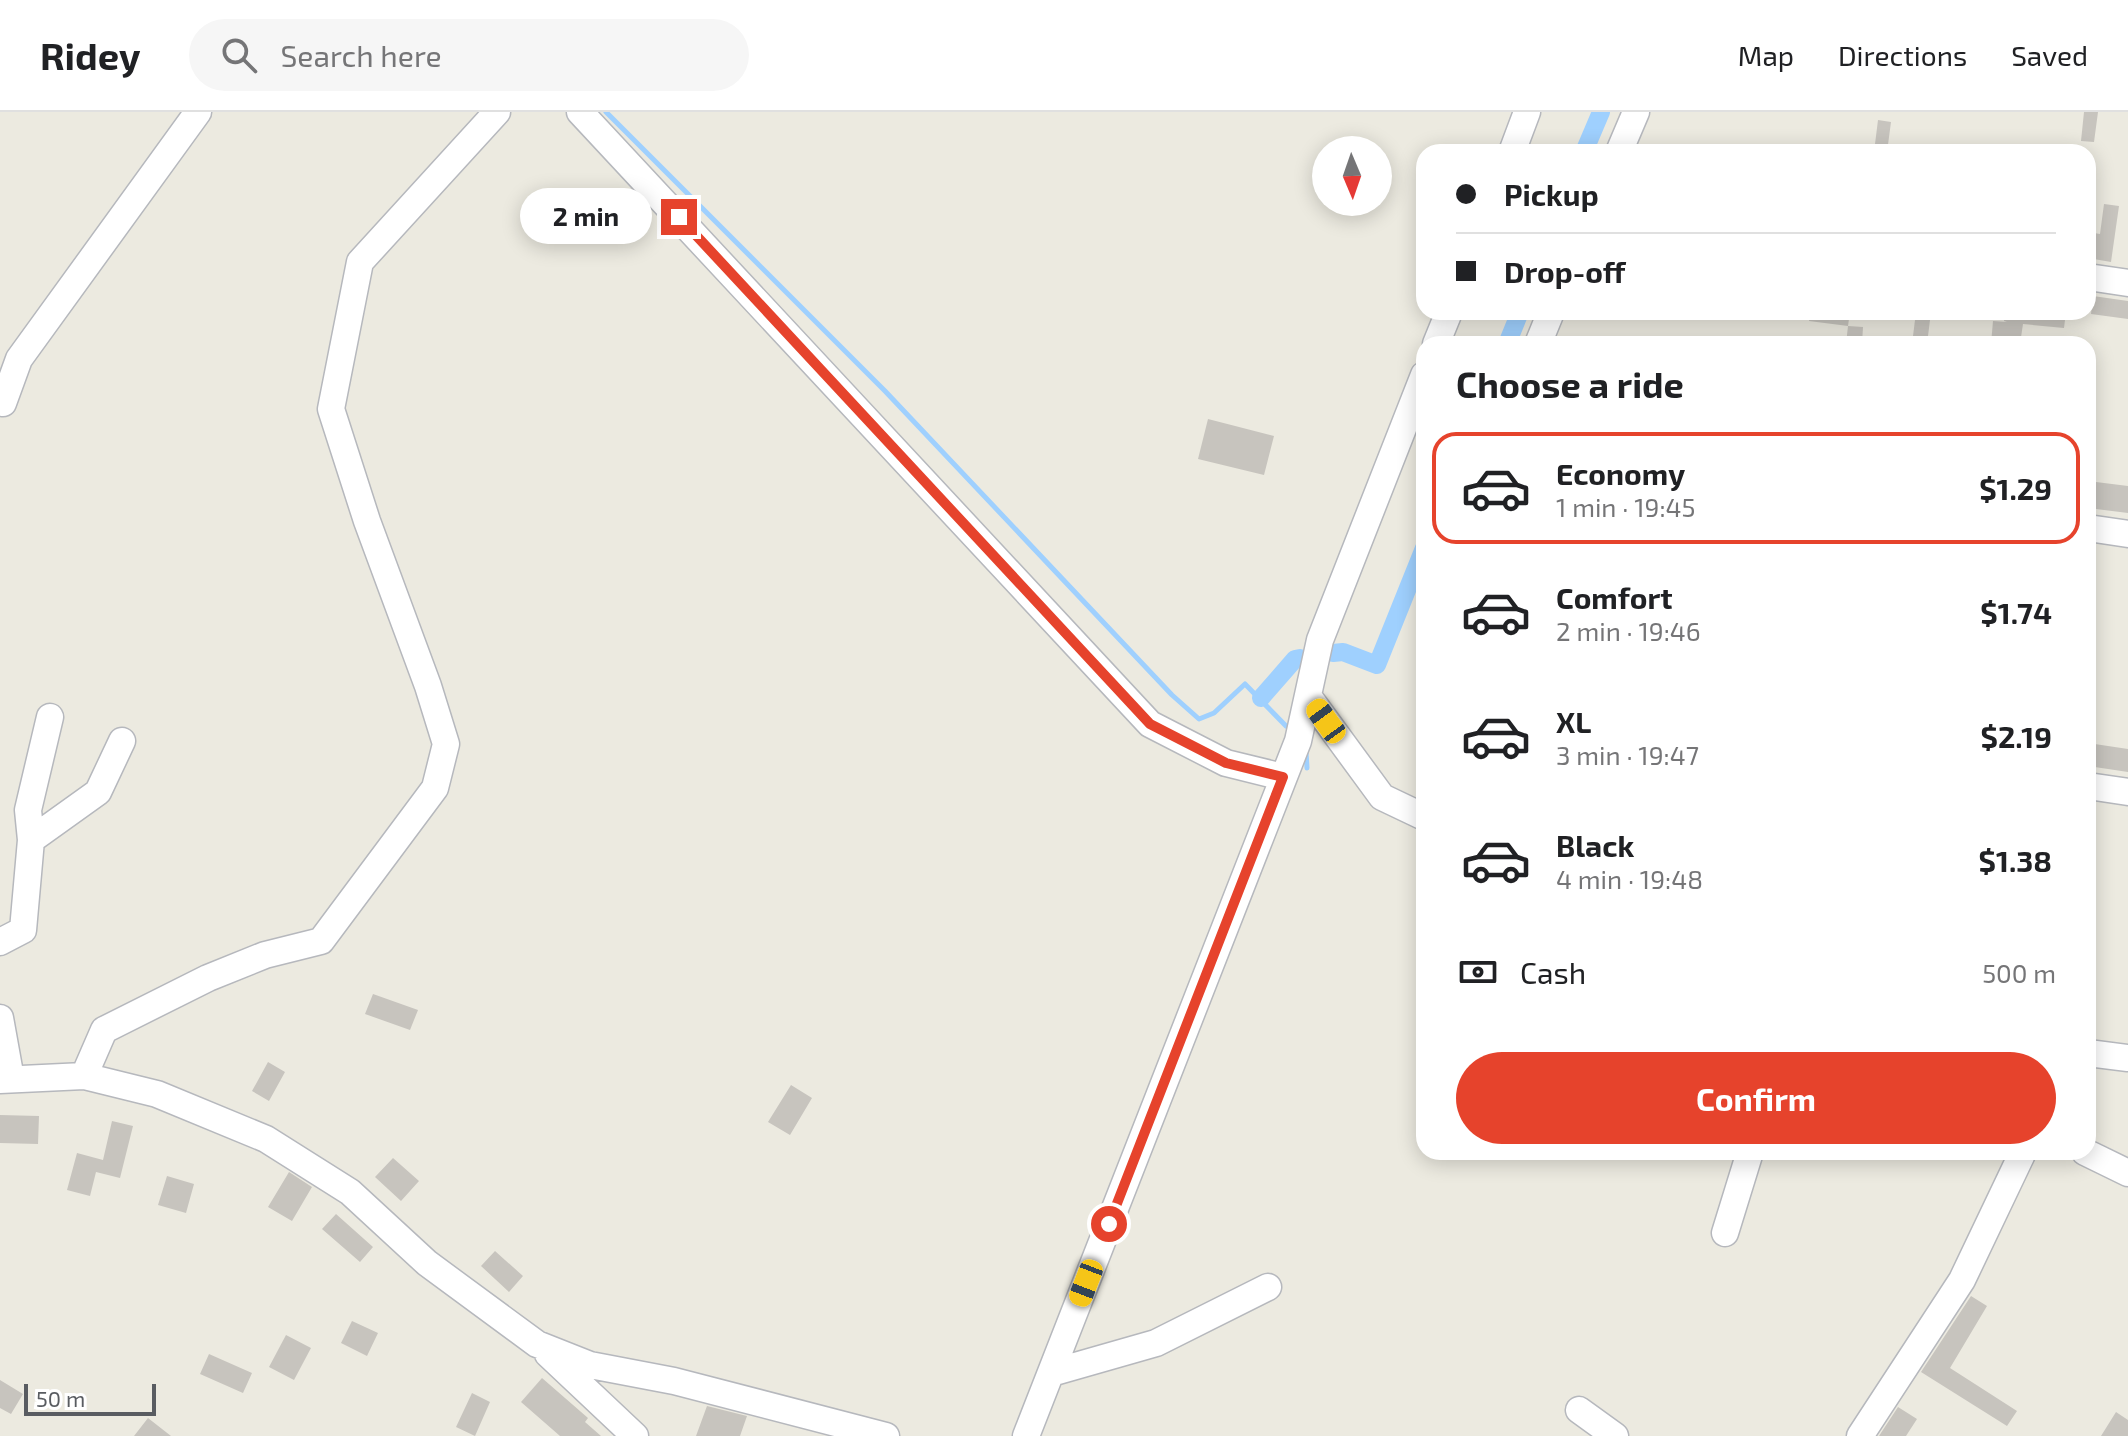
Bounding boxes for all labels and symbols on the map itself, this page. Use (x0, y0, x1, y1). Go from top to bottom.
north arrow (1312, 136, 1392, 216)
callout: 2 min (519, 189, 651, 245)
route end (661, 199, 697, 235)
car (1302, 695, 1350, 747)
route start (1091, 1206, 1127, 1242)
car (1066, 1256, 1106, 1310)
scale bar (24, 1380, 156, 1416)

